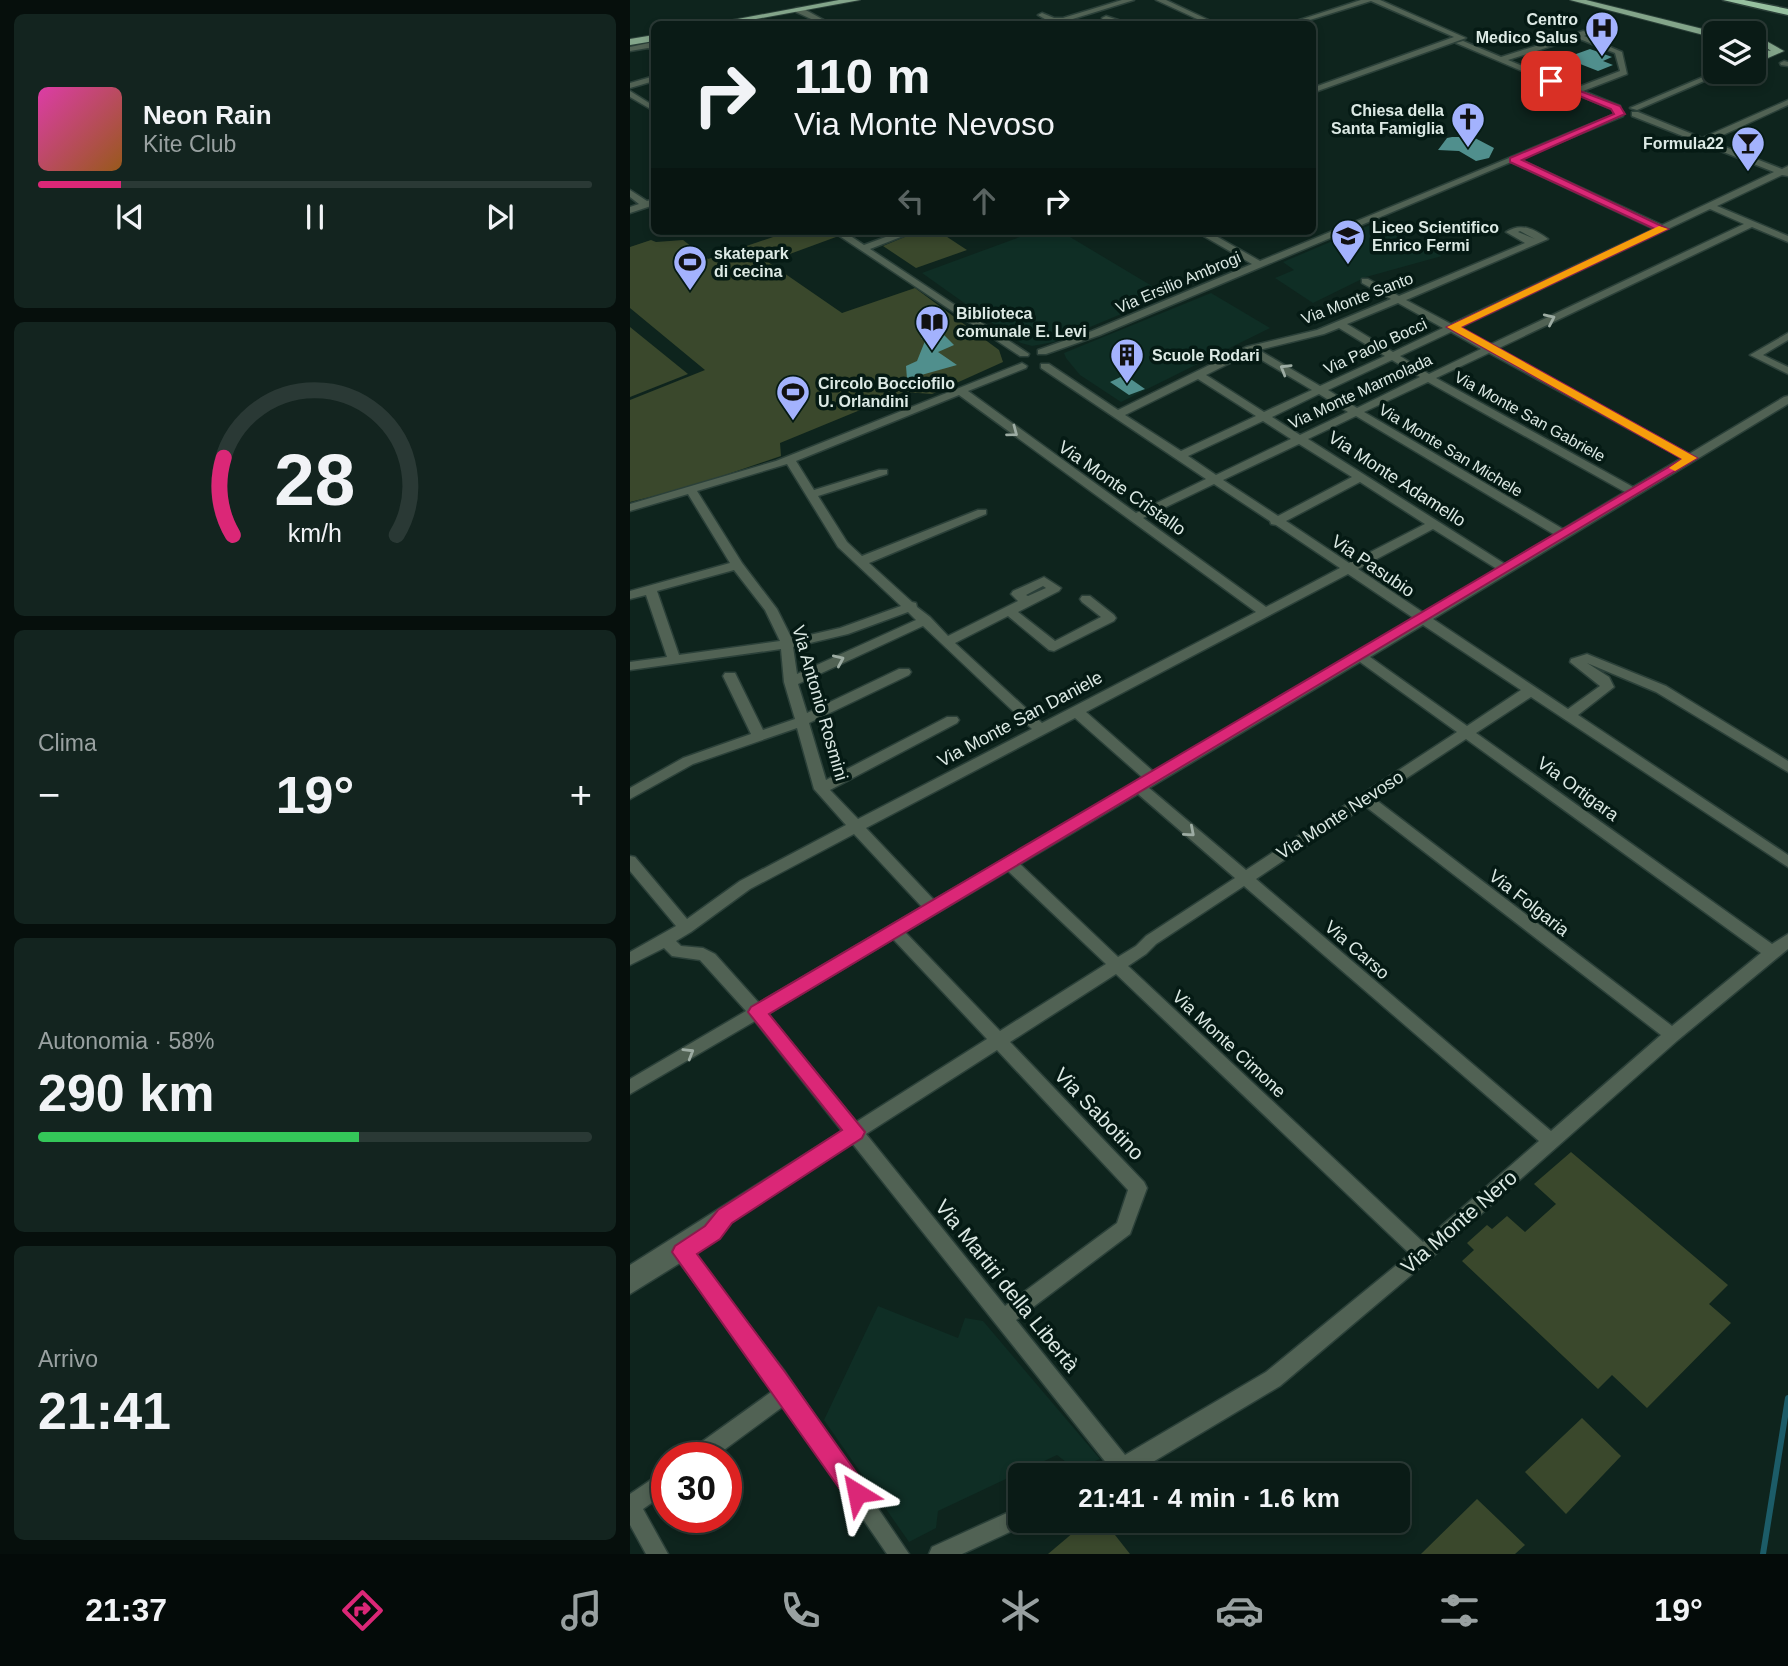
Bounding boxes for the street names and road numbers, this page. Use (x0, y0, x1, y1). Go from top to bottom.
street label: Via Ersilio Ambrogi (1113, 248, 1243, 316)
street label: Via Monte Santo (1299, 269, 1415, 328)
street label: Via Paolo Bocci (1321, 315, 1429, 378)
street label: Via Monte Marmolada (1286, 351, 1435, 432)
street label: Via Monte San Gabriele (1451, 368, 1608, 465)
street label: Via Monte San Michele (1376, 401, 1526, 500)
street label: Via Monte Adamello (1325, 427, 1469, 531)
street label: Via Monte Cristallo (1055, 437, 1189, 539)
street label: Via Pasubio (1328, 531, 1418, 601)
street label: Via Antonio Rosmini (788, 623, 852, 783)
street label: Via Monte San Daniele (934, 667, 1106, 771)
street label: Via Ortigara (1533, 753, 1623, 826)
street label: Via Monte Nevoso (1273, 767, 1407, 863)
street label: Via Folgaria (1485, 866, 1574, 941)
street label: Via Carso (1321, 917, 1393, 983)
street label: Via Monte Cimone (1168, 986, 1290, 1102)
street label: Via Sabotino (1050, 1063, 1149, 1164)
street label: Via Monte Nero (1396, 1165, 1521, 1278)
street label: Via Martiri della Libertà (931, 1195, 1084, 1376)

